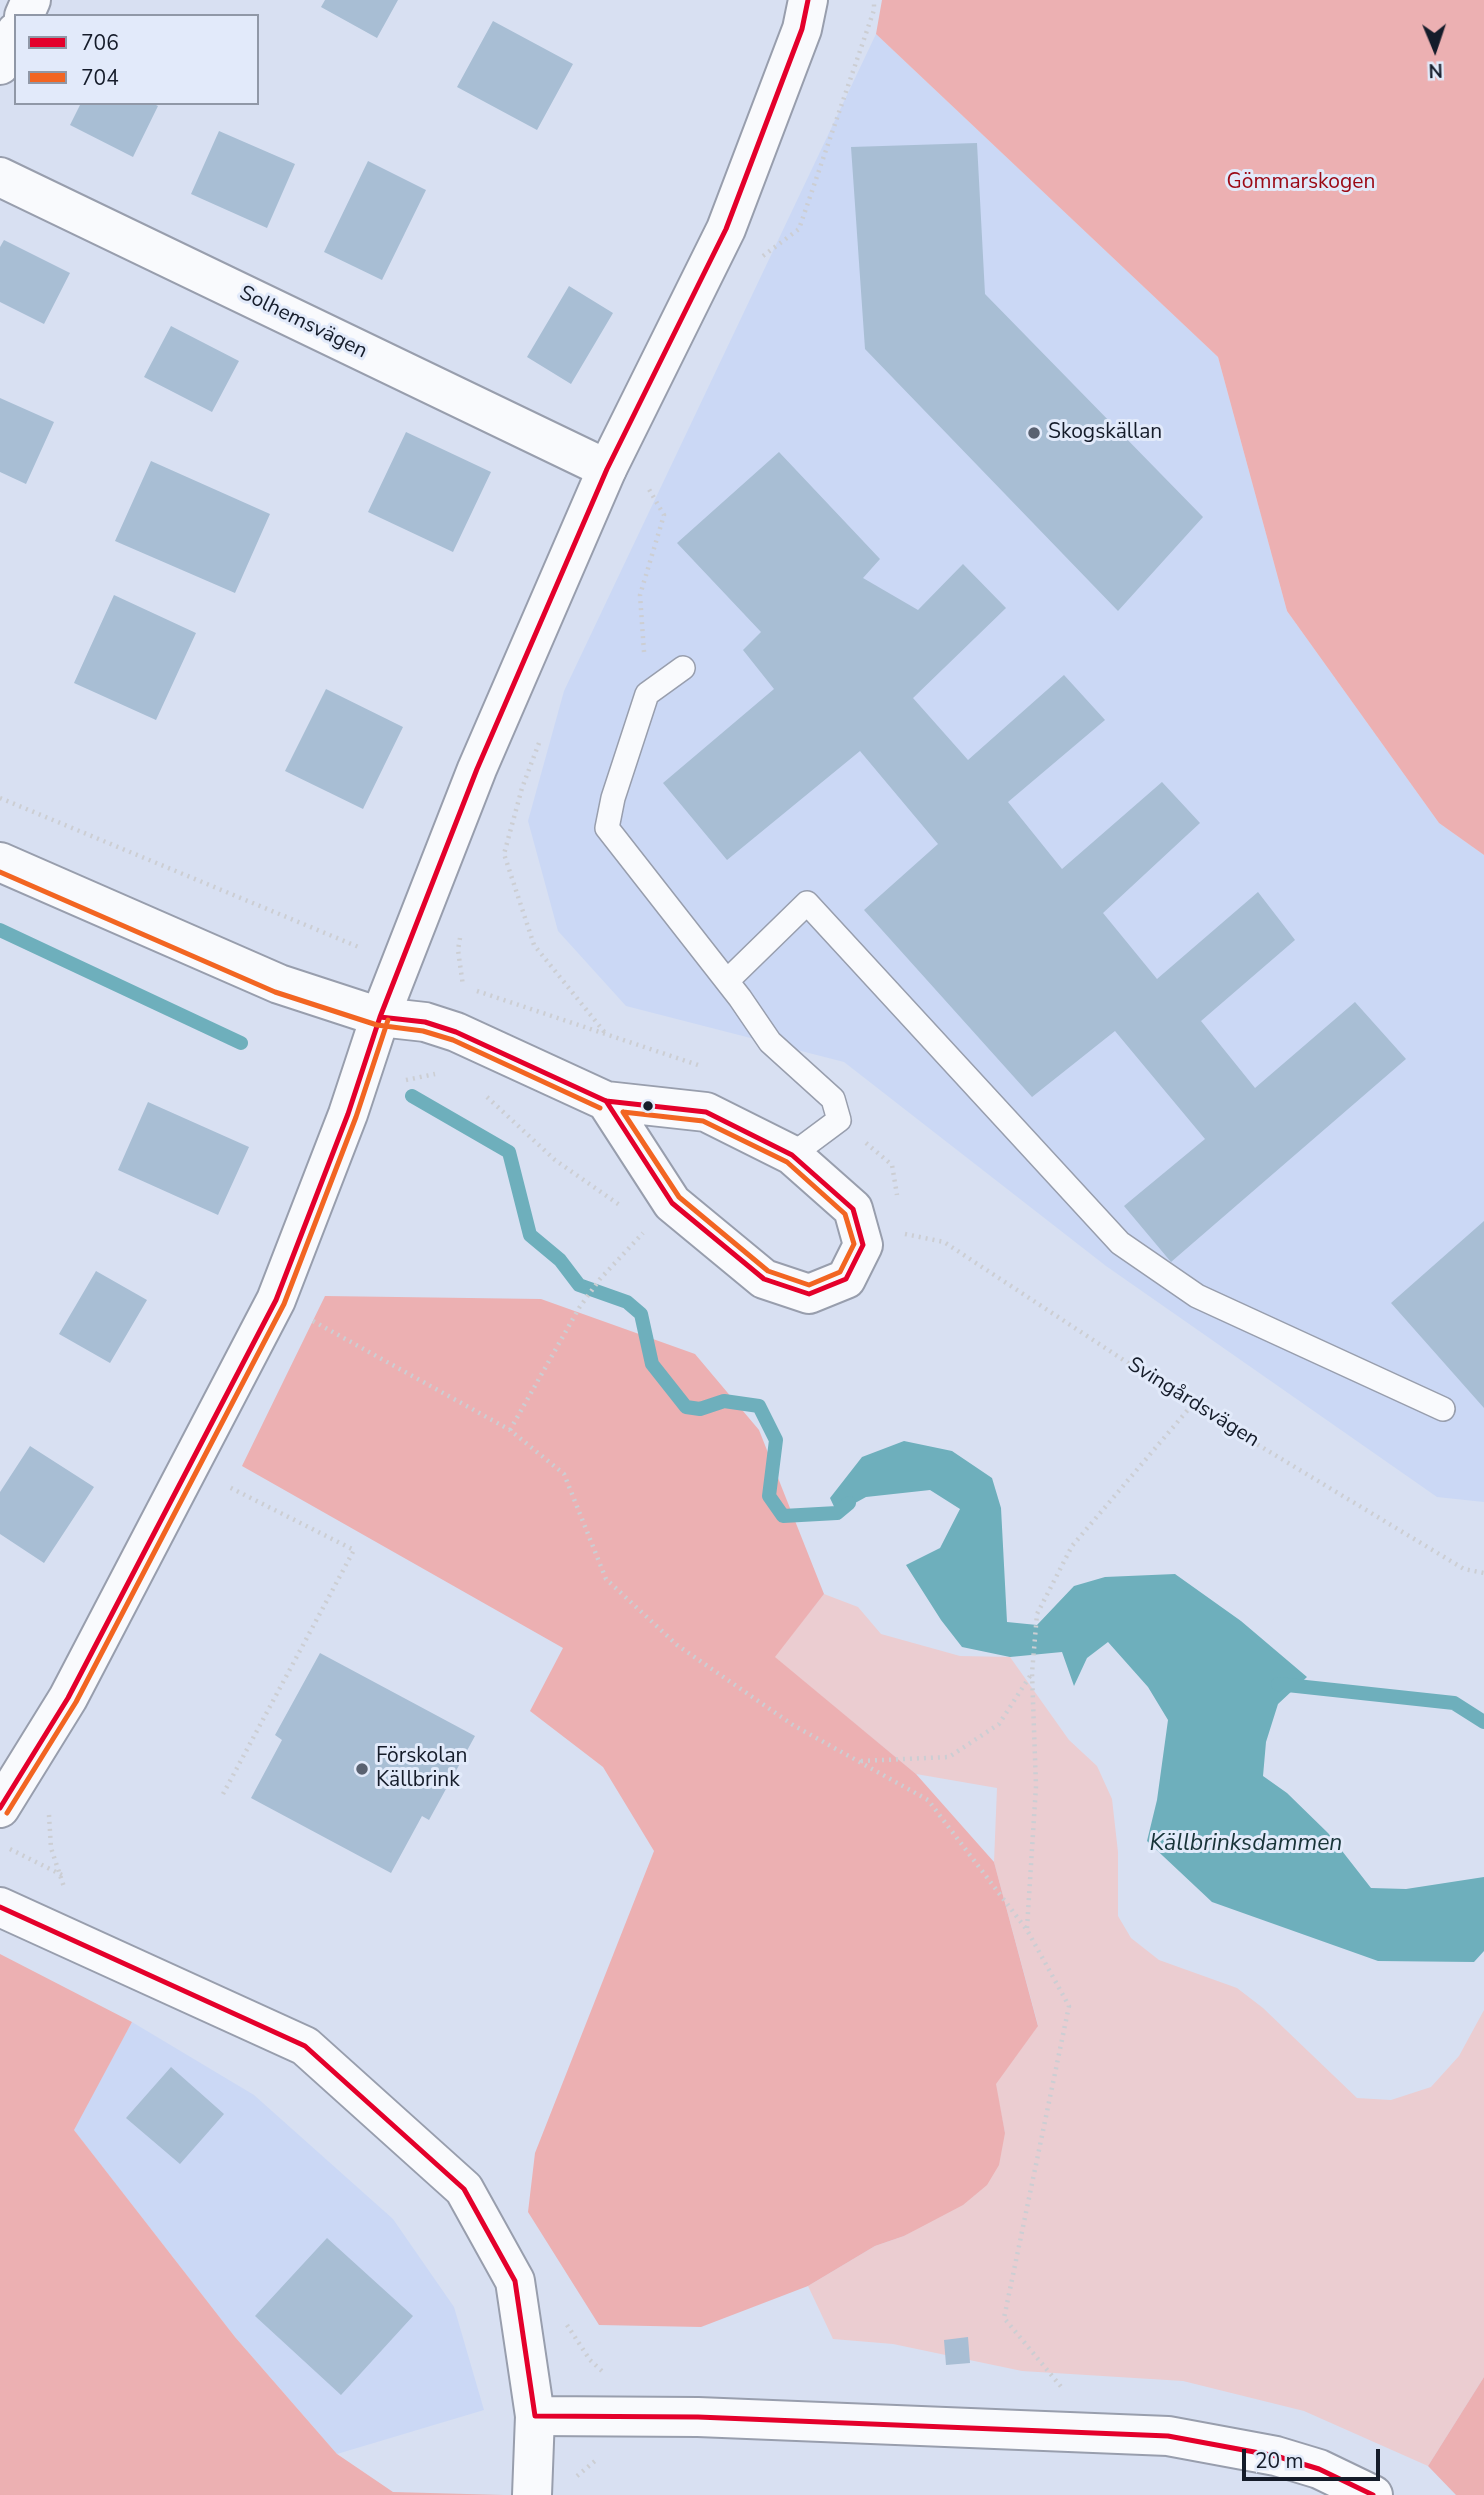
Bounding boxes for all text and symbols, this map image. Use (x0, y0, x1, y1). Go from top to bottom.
legend (14, 14, 259, 105)
north arrow (1400, 14, 1470, 84)
text: 706 (81, 29, 119, 57)
text: N (1428, 57, 1443, 83)
text: 704 (81, 64, 119, 92)
park label: Gömmarskogen (1227, 170, 1375, 196)
street label: Solhemsvägen (235, 281, 371, 365)
place label: Skogskällan (1048, 420, 1162, 446)
marker: Skogskällan (1026, 425, 1042, 441)
unlabelled marker (641, 1099, 655, 1113)
street label: Svingårdsvägen (1123, 1352, 1263, 1454)
place label: Förskolan Källbrink (376, 1744, 467, 1794)
marker: Förskolan Källbrink (354, 1761, 370, 1777)
water label: Källbrinksdammen (1150, 1830, 1342, 1858)
scale bar (1246, 2436, 1384, 2480)
text: 20 m (1255, 2447, 1304, 2475)

